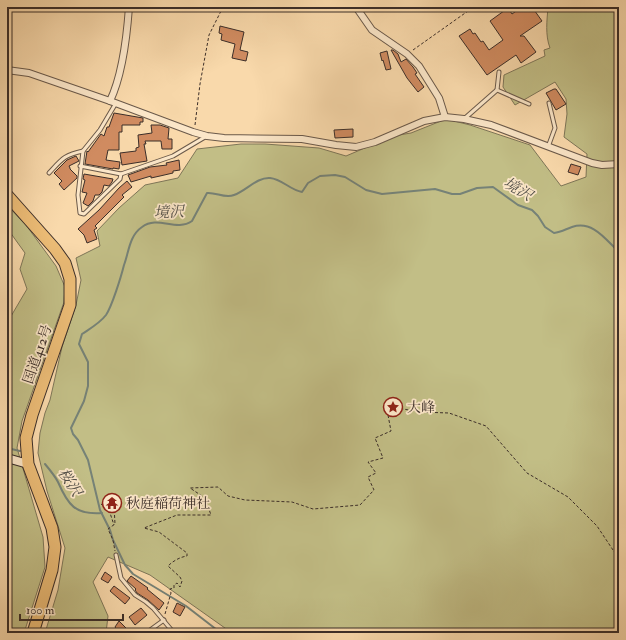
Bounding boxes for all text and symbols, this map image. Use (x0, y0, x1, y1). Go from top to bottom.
water label: 境沢 (500, 174, 537, 206)
water label: 境沢 (154, 202, 186, 223)
street label: 国道412号 (19, 322, 56, 386)
place icon: 大峰 (382, 396, 404, 418)
place label: 大峰 (407, 399, 435, 416)
water label: 桜沢 (53, 465, 87, 502)
temple icon: 秋庭稲荷神社 (101, 492, 123, 514)
place label: 秋庭稲荷神社 (126, 495, 210, 512)
scale bar (20, 596, 123, 622)
text: 100 m (26, 603, 55, 618)

